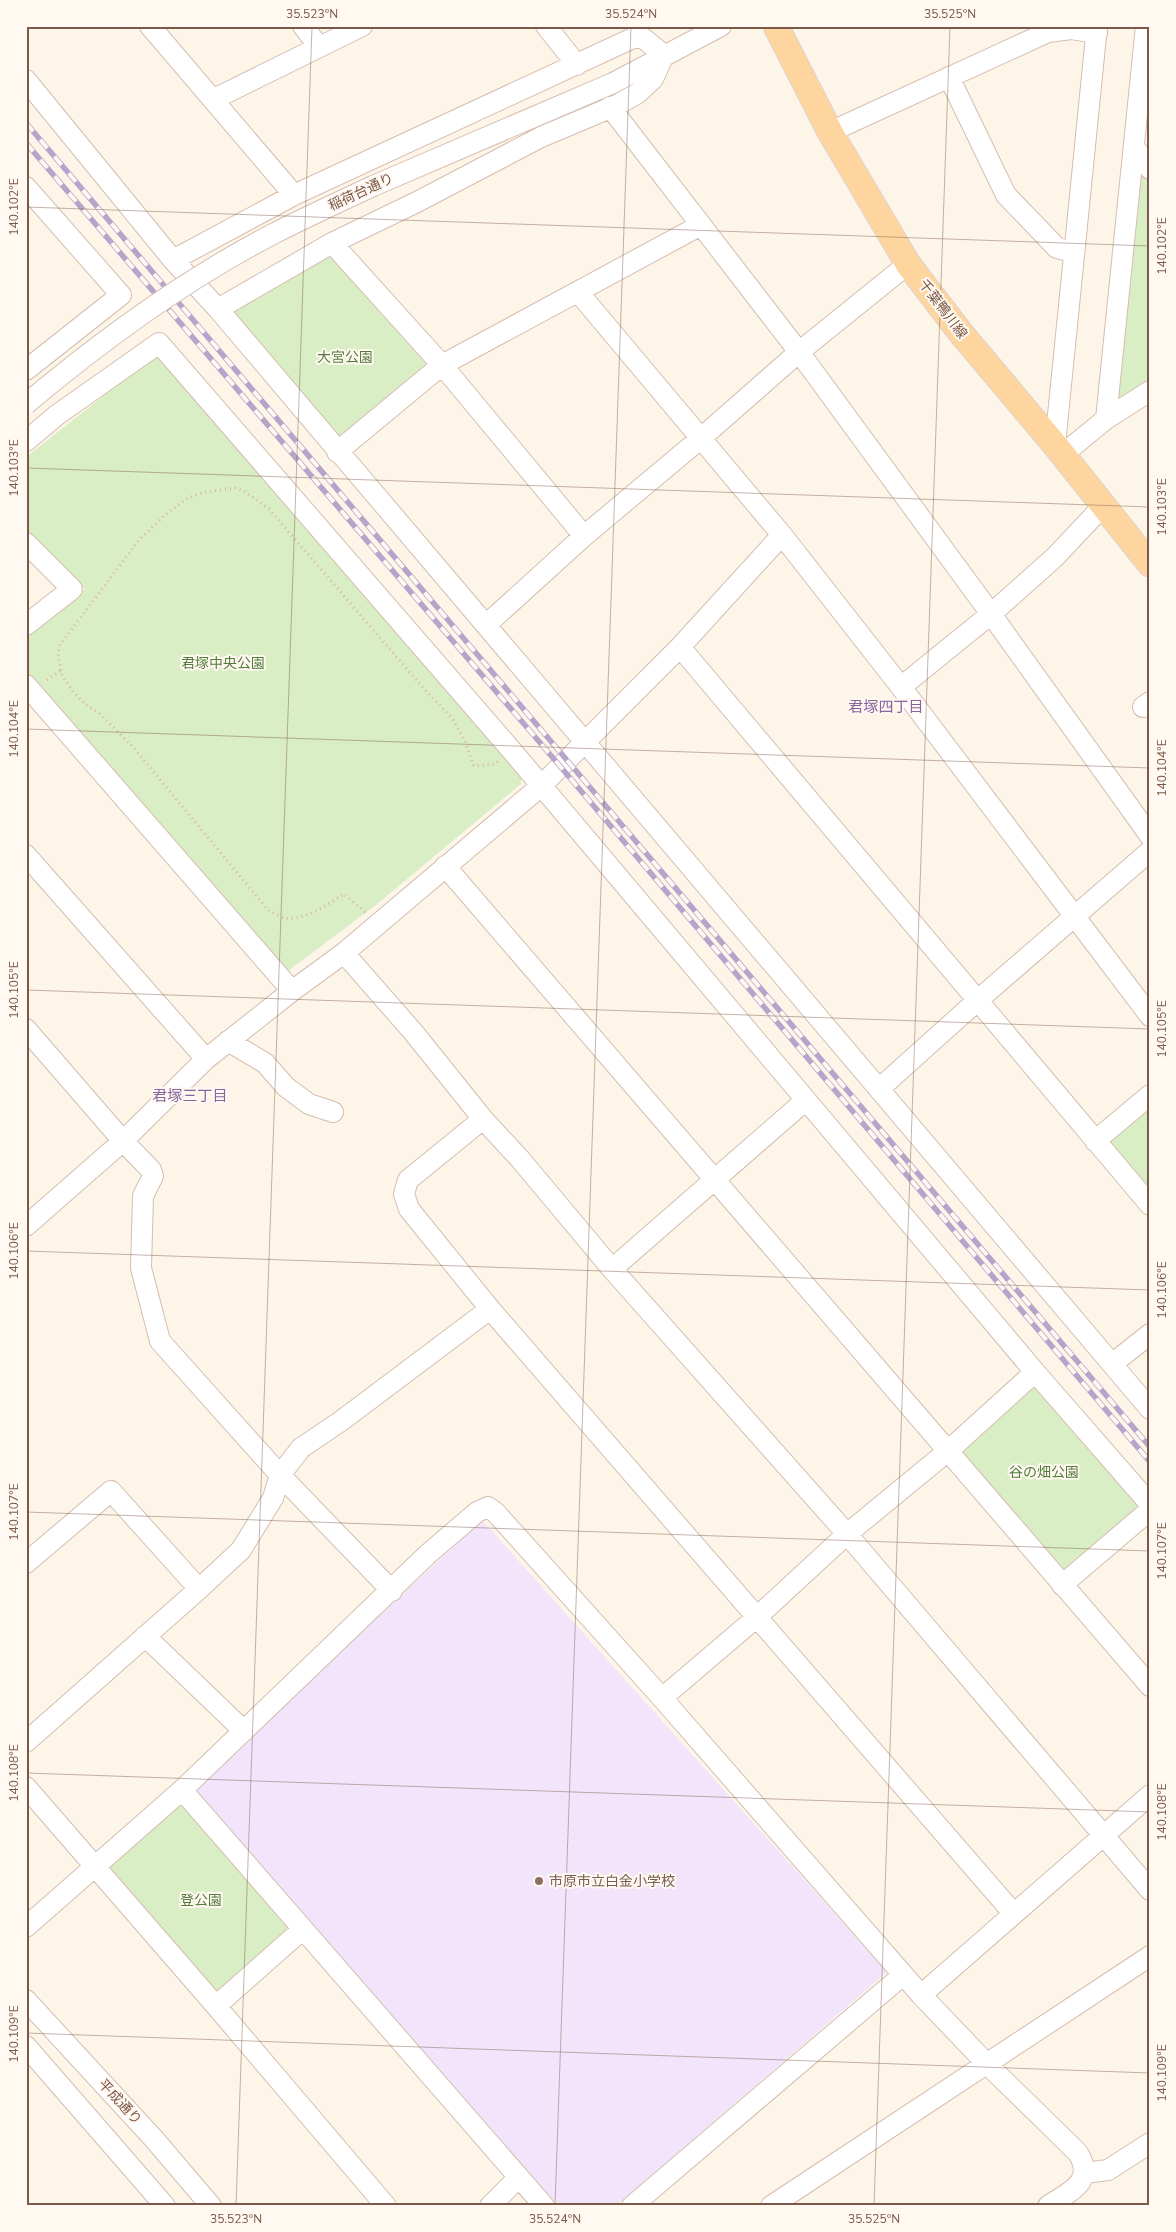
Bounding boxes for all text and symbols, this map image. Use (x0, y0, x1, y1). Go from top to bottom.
text: 35.523°N (286, 6, 338, 22)
text: 35.524°N (605, 6, 657, 22)
text: 35.525°N (924, 6, 976, 22)
street label: 稲荷台通り (325, 169, 397, 215)
text: 140.102°E (6, 178, 22, 236)
text: 140.102°E (1154, 217, 1170, 275)
street label: 千葉鴨川線 (914, 275, 972, 343)
park label: 大宮公園 (317, 348, 373, 367)
text: 140.103°E (6, 439, 22, 497)
text: 140.103°E (1154, 478, 1170, 536)
park label: 君塚中央公園 (181, 654, 265, 673)
district label: 君塚四丁目 (848, 697, 924, 717)
text: 140.104°E (6, 700, 22, 758)
text: 140.104°E (1154, 739, 1170, 797)
text: 140.105°E (6, 961, 22, 1019)
text: 140.105°E (1154, 1000, 1170, 1058)
district label: 君塚三丁目 (152, 1086, 228, 1106)
text: 140.106°E (6, 1222, 22, 1280)
text: 140.106°E (1154, 1261, 1170, 1319)
park label: 谷の畑公園 (1009, 1463, 1079, 1482)
text: 140.107°E (6, 1483, 22, 1541)
text: 140.107°E (1154, 1522, 1170, 1580)
text: 140.108°E (6, 1744, 22, 1802)
text: 140.108°E (1154, 1783, 1170, 1841)
place label: 市原市立白金小学校 (549, 1872, 675, 1891)
marker: 市原市立白金小学校 (533, 1875, 545, 1887)
park label: 登公園 (180, 1891, 222, 1910)
text: 140.109°E (6, 2005, 22, 2063)
text: 140.109°E (1154, 2044, 1170, 2102)
street label: 平成通り (94, 2075, 146, 2129)
text: 35.523°N (210, 2211, 262, 2227)
text: 35.524°N (529, 2211, 581, 2227)
text: 35.525°N (848, 2211, 900, 2227)

